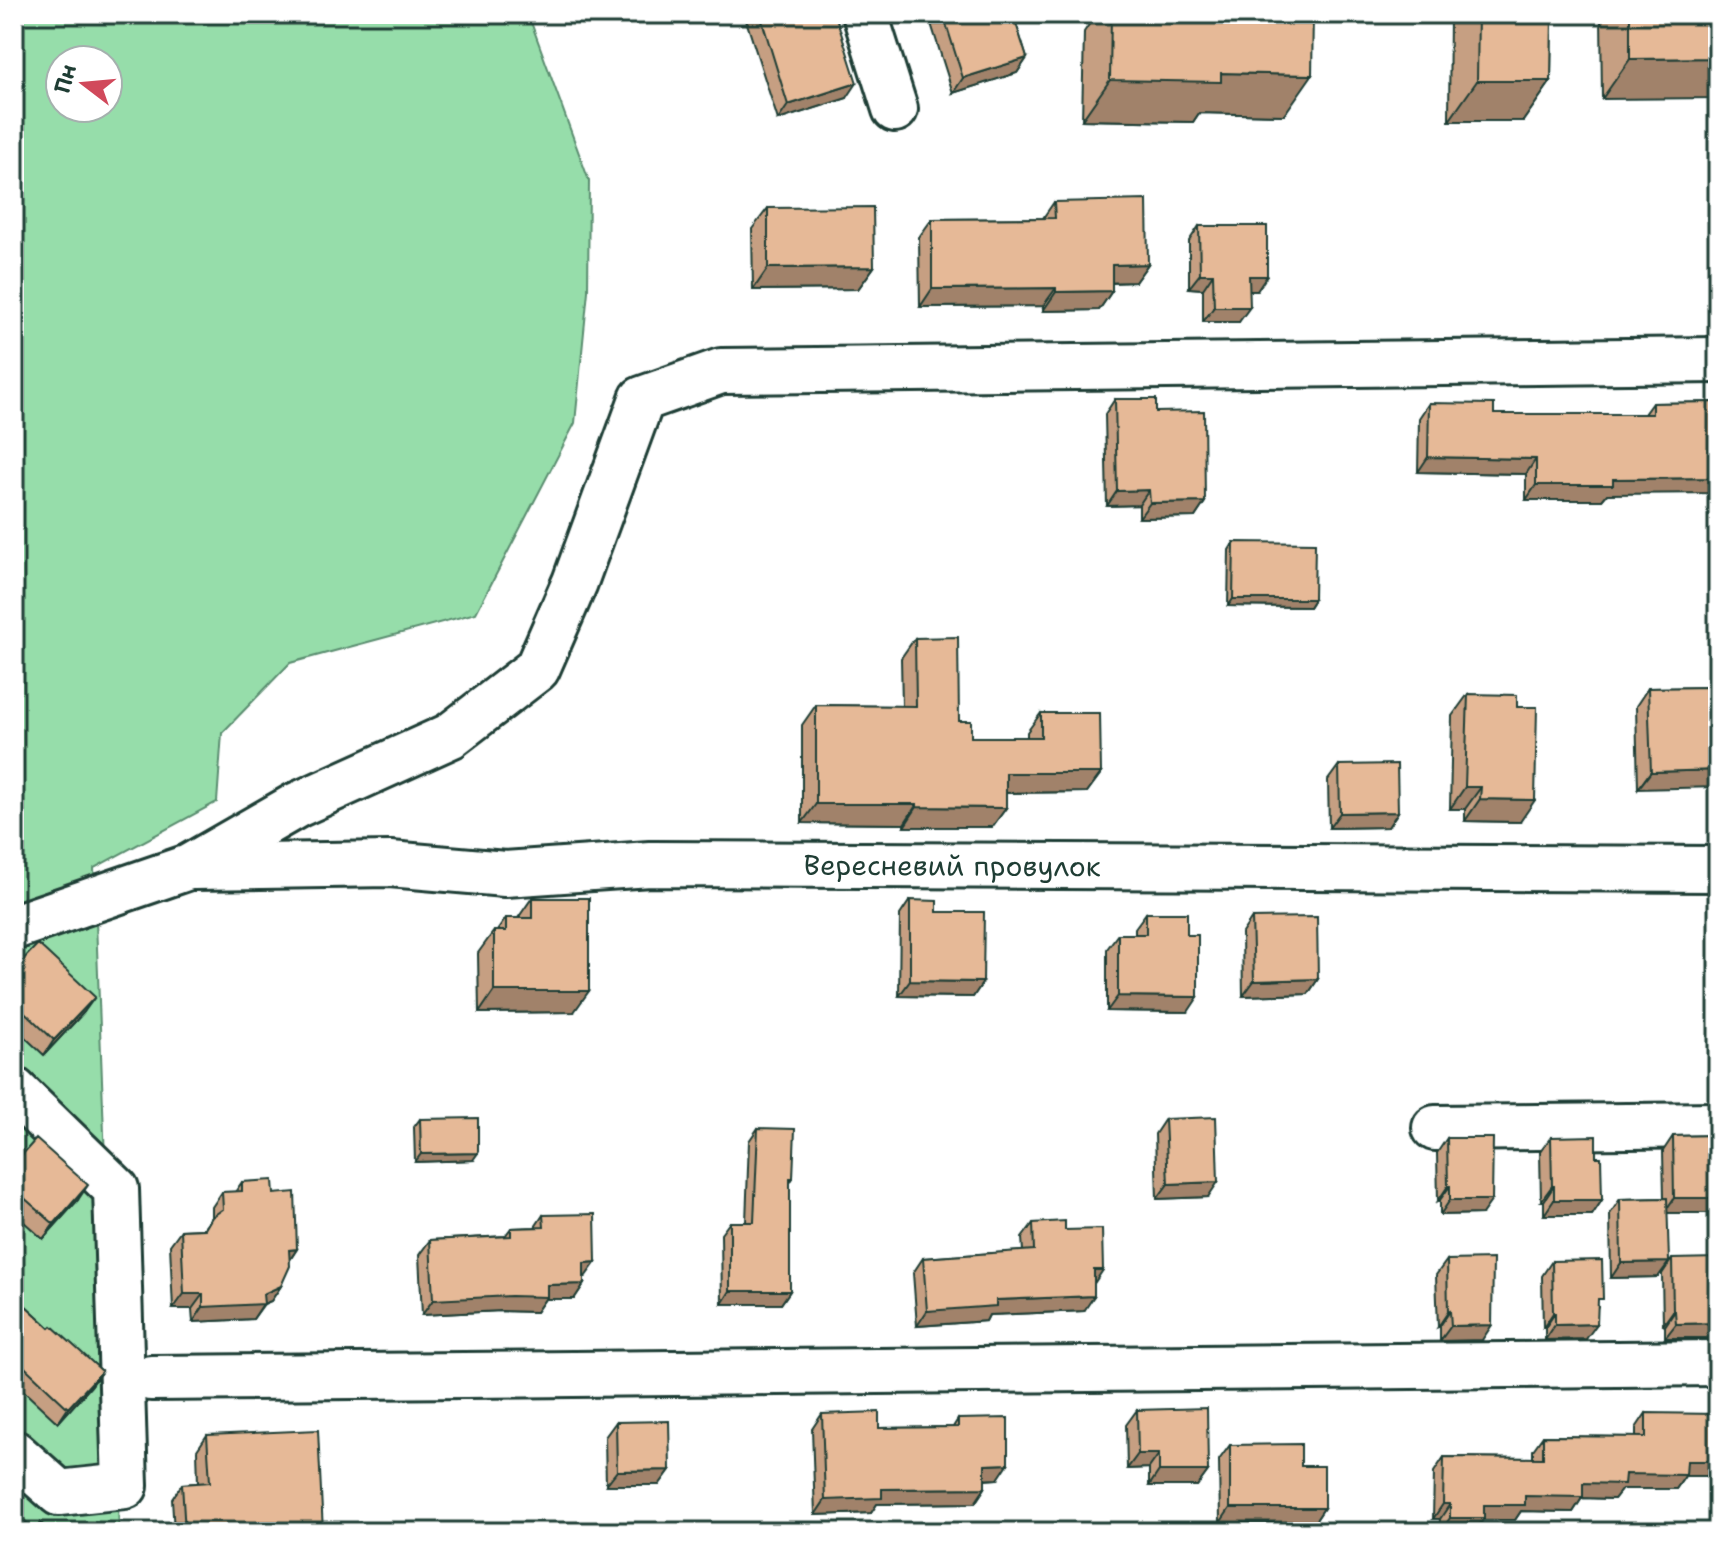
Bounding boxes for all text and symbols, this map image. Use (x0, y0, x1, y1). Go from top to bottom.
north arrow (44, 44, 124, 124)
text: Пн (47, 61, 83, 97)
street label: Вересневий провулок (804, 846, 1101, 885)

